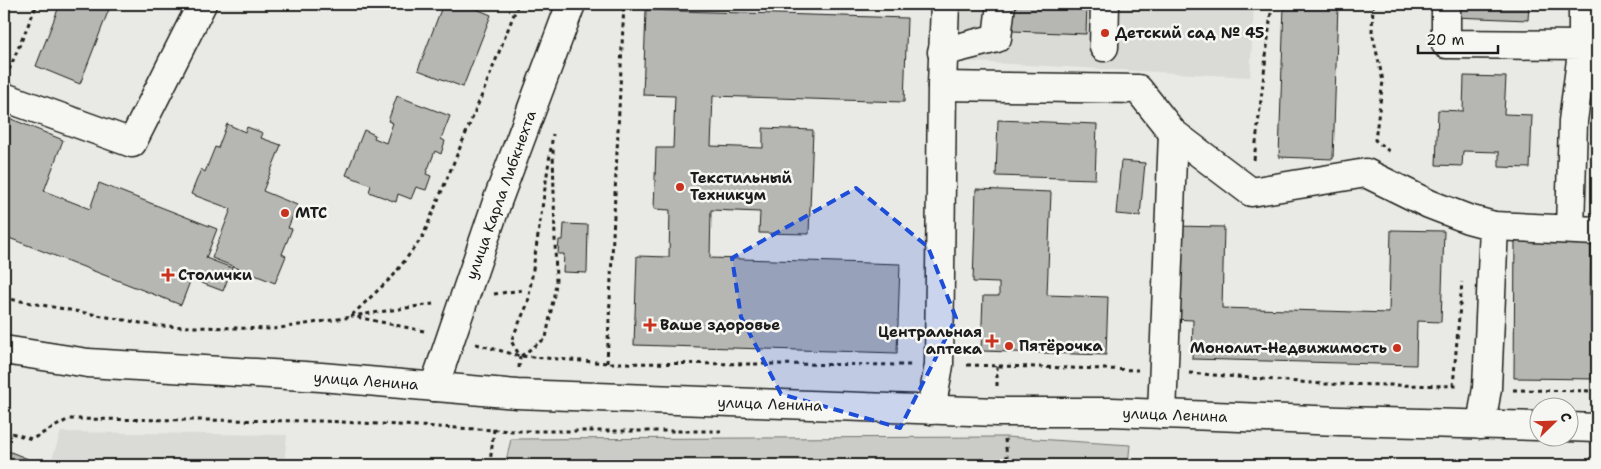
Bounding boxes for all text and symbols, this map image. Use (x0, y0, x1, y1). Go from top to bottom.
scale bar (1418, 22, 1498, 54)
place label: Детский сад № 45 (1115, 23, 1264, 43)
marker: Детский сад № 45 (1099, 27, 1111, 39)
text: 20 m (1426, 30, 1465, 50)
street label: улица Карла Либкнехта (461, 107, 541, 282)
place label: Текстильный Техникум (690, 168, 793, 205)
marker: Текстильный Техникум (674, 181, 686, 193)
place label: МТС (295, 203, 327, 223)
marker: МТС (279, 207, 291, 219)
place label: Столички (178, 265, 253, 285)
marker: Столички (162, 269, 174, 281)
place label: Ваше здоровье (660, 315, 780, 335)
marker: Ваше здоровье (644, 319, 656, 331)
place label: Центральная аптека (878, 322, 983, 359)
marker: Центральная аптека (986, 335, 998, 347)
place label: Пятёрочка (1019, 336, 1103, 356)
place label: Монолит-Недвижимость (1190, 338, 1387, 358)
marker: Пятёрочка (1003, 340, 1015, 352)
marker: Монолит-Недвижимость (1391, 342, 1403, 354)
street label: улица Ленина (313, 367, 420, 395)
street label: улица Ленина (717, 392, 824, 416)
north arrow (1528, 396, 1578, 446)
street label: улица Ленина (1122, 403, 1229, 427)
text: С (1556, 409, 1576, 424)

